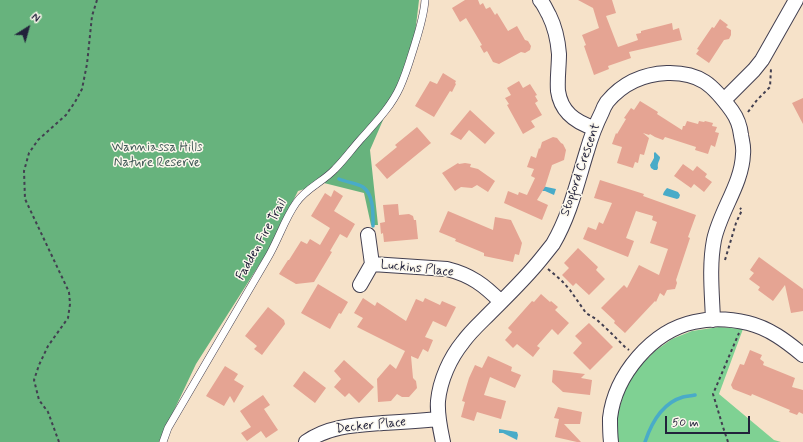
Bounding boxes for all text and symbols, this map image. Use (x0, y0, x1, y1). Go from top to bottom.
north arrow (8, 8, 48, 48)
text: N (28, 11, 42, 26)
street label: Stopford Crescent (558, 122, 604, 218)
park label: Wanniassa Hills Nature Reserve (111, 140, 203, 171)
street label: Fadden Fire Trail (233, 197, 291, 283)
street label: Luckins Place (380, 257, 454, 281)
scale bar (667, 408, 752, 434)
street label: Decker Place (335, 415, 407, 437)
text: 50 m (672, 415, 699, 431)

